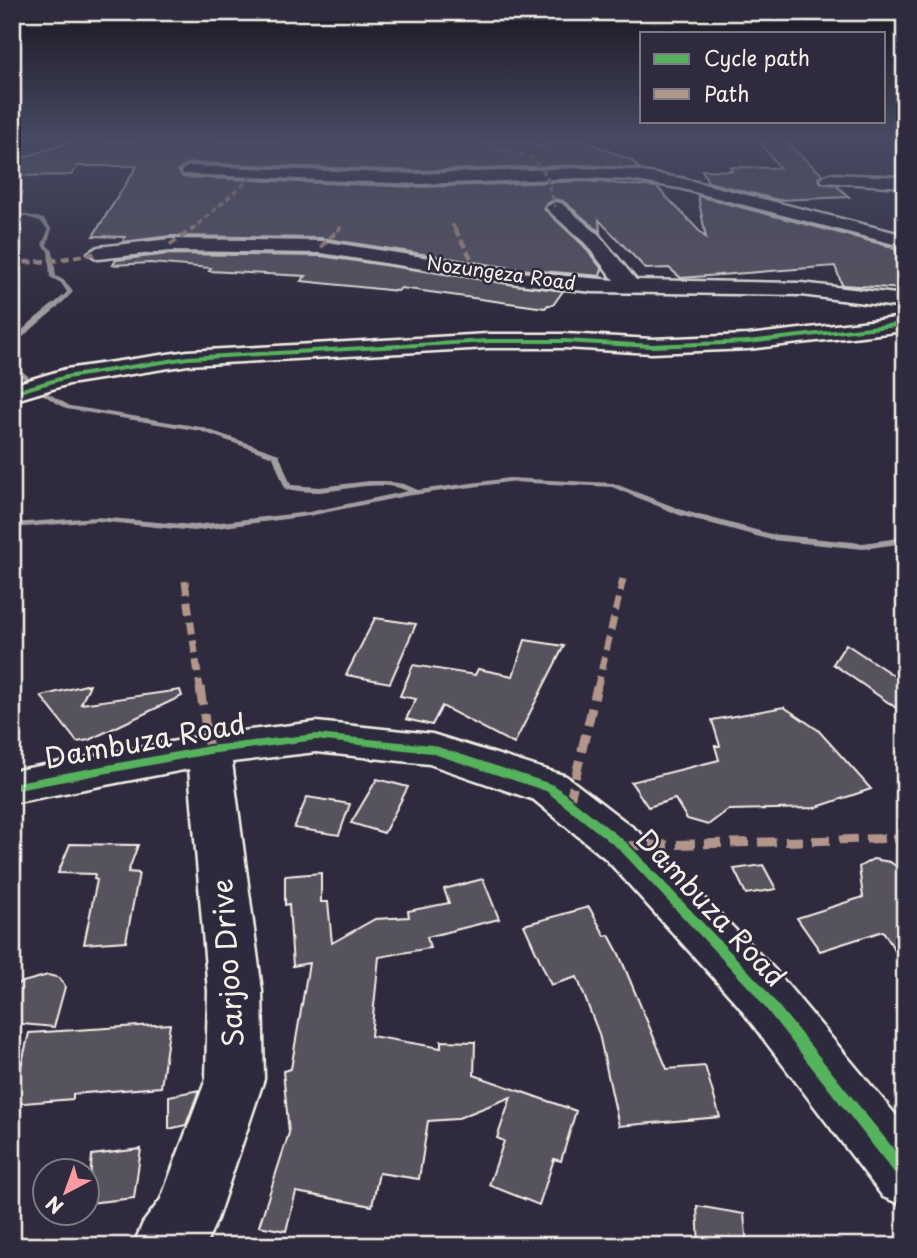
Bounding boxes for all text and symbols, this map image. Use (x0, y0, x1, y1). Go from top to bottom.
legend (640, 32, 886, 122)
text: Cycle path (704, 41, 810, 73)
text: Path (704, 77, 749, 109)
street label: Nozungeza Road (425, 248, 578, 296)
street label: Dambuza Road (41, 701, 249, 778)
street label: Dambuza Road (627, 818, 797, 996)
street label: Sarjoo Drive (199, 877, 254, 1049)
north arrow (32, 1156, 102, 1226)
text: N (39, 1190, 69, 1221)

